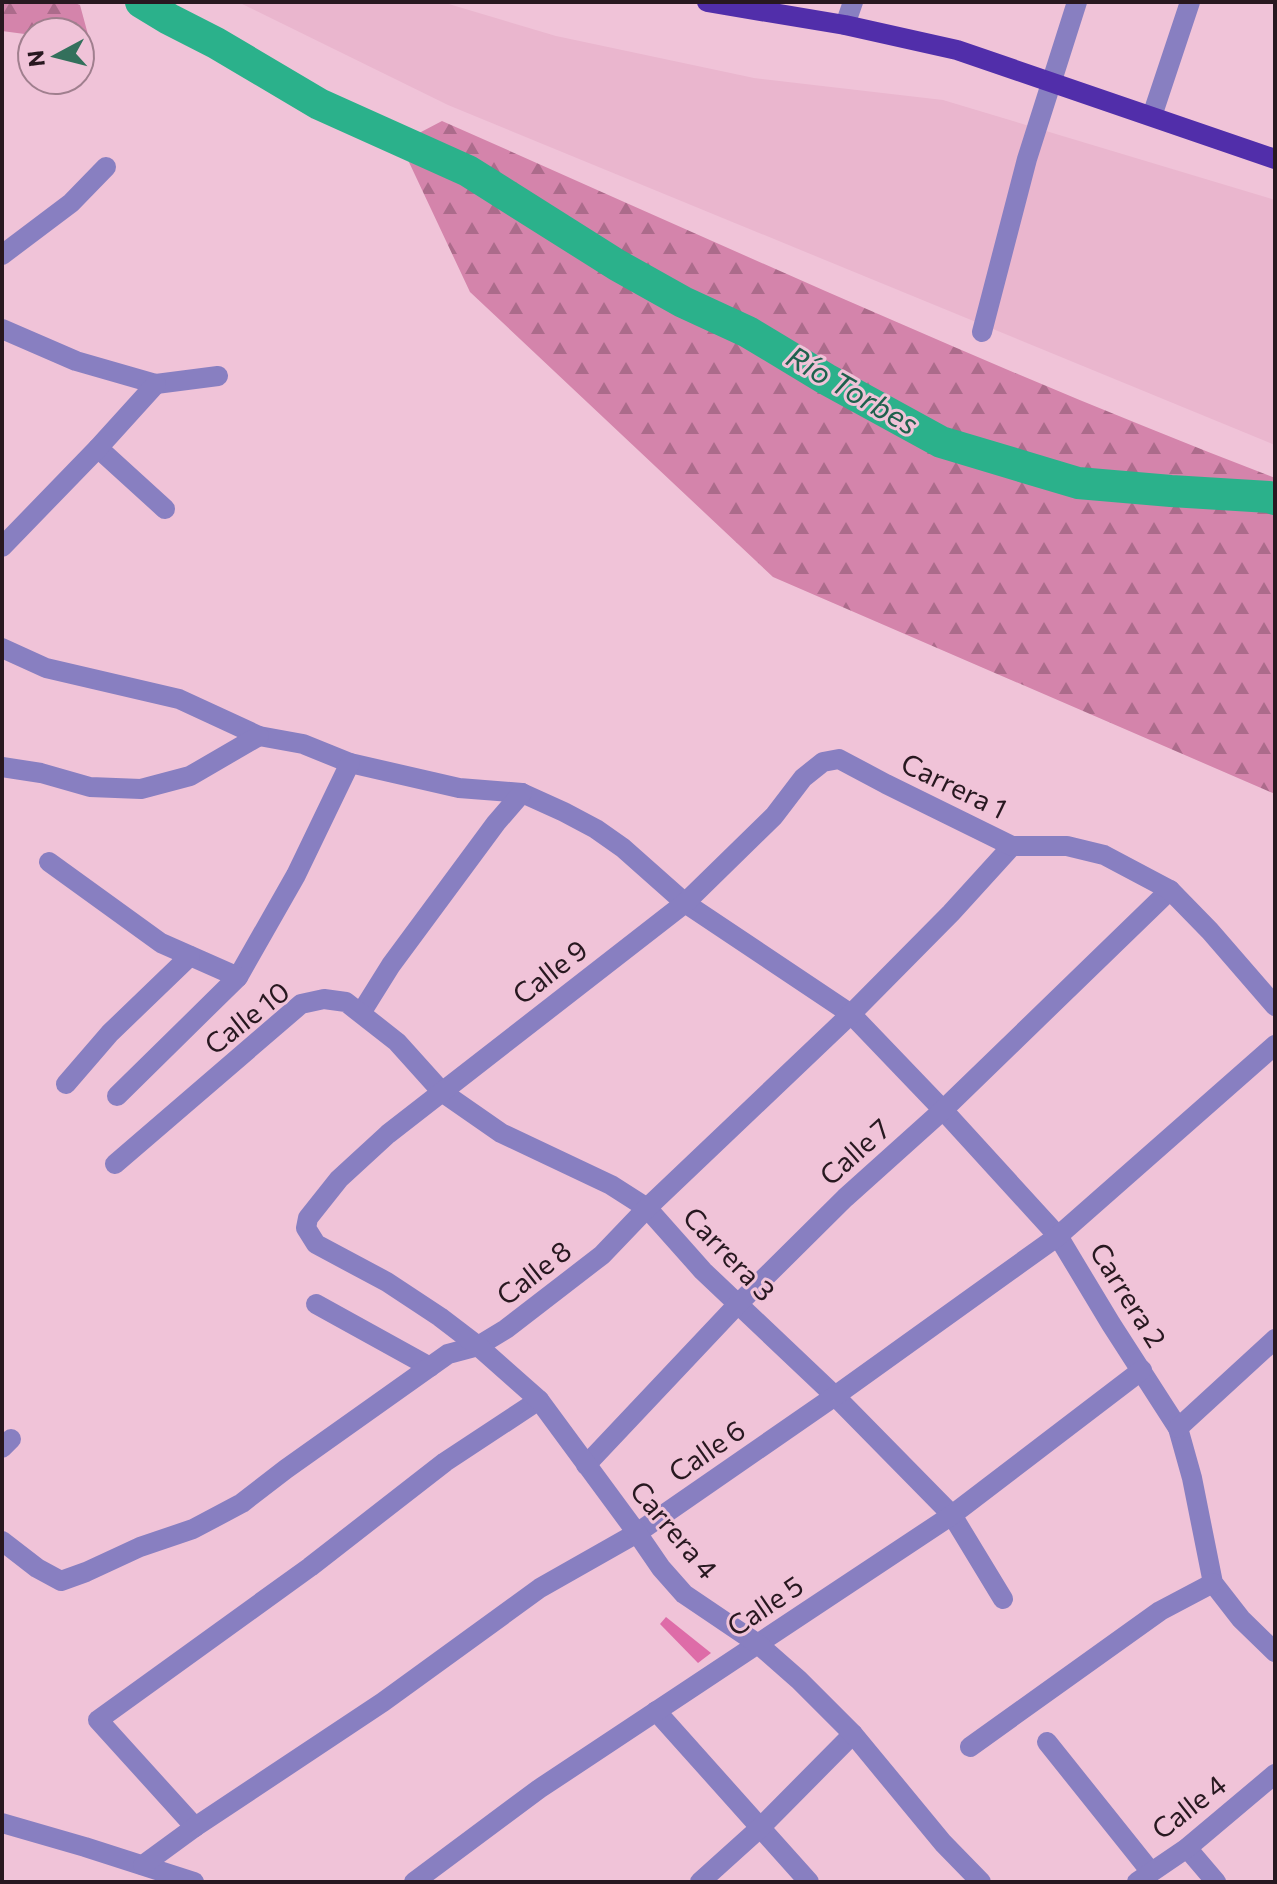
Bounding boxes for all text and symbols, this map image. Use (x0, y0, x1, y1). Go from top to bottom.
north arrow (16, 16, 96, 96)
text: N (21, 49, 50, 68)
water label: Río Torbes (781, 336, 926, 441)
street label: Carrera 1 (896, 745, 1013, 825)
street label: Calle 9 (505, 932, 593, 1011)
street label: Calle 10 (197, 974, 296, 1061)
street label: Calle 7 (812, 1111, 897, 1192)
street label: Carrera 3 (677, 1199, 783, 1307)
street label: Calle 8 (489, 1233, 577, 1312)
street label: Carrera 2 (1083, 1236, 1174, 1353)
street label: Calle 6 (662, 1412, 751, 1489)
street label: Carrera 4 (624, 1473, 726, 1586)
street label: Calle 5 (720, 1568, 809, 1643)
street label: Calle 4 (1144, 1767, 1232, 1846)

